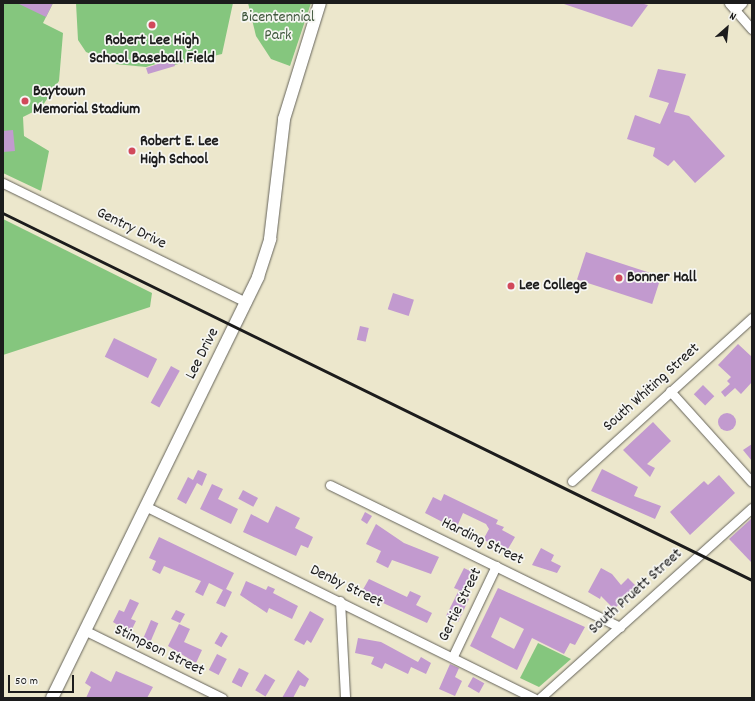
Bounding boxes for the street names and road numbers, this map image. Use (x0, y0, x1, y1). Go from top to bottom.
street label: Gentry Drive (93, 204, 169, 254)
street label: Lee Drive (182, 325, 224, 383)
street label: South Whiting Street (600, 340, 704, 436)
street label: Harding Street (438, 514, 526, 570)
street label: South Pruett Street (585, 545, 687, 639)
street label: Denby Street (306, 561, 386, 613)
street label: Gertie Street (435, 565, 487, 645)
street label: Stimpson Street (111, 621, 207, 681)

